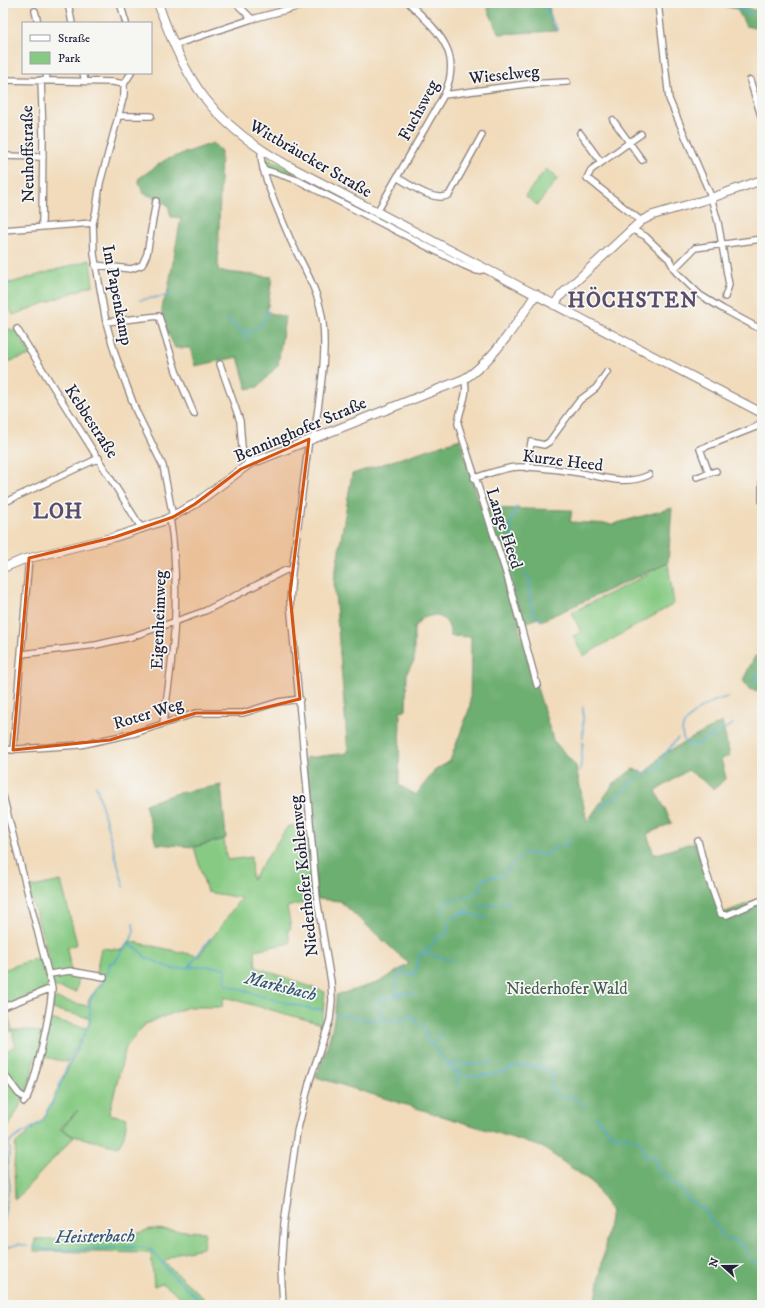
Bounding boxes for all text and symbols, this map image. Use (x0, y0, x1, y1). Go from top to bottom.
legend (22, 22, 152, 74)
text: Straße (58, 31, 90, 46)
text: Park (58, 51, 80, 66)
street label: Wieselweg (467, 60, 541, 90)
street label: Fuchsweg (394, 75, 444, 145)
street label: Neuhoffstraße (16, 105, 40, 203)
street label: Wittbräucker Straße (244, 114, 376, 203)
street label: Im Papenkamp (96, 243, 138, 347)
district label: HÖCHSTEN (568, 286, 698, 314)
street label: Kebbestraße (59, 380, 123, 463)
street label: Benninghofer Straße (231, 392, 370, 468)
street label: Kurze Heed (521, 445, 605, 477)
street label: Lange Heed (481, 485, 528, 572)
district label: LOH (33, 499, 83, 525)
street label: Eigenheimweg (146, 569, 172, 670)
street label: Roter Weg (111, 693, 187, 735)
street label: Niederhofer Kohlenweg (285, 793, 323, 958)
water label: Marksbach (241, 967, 319, 1006)
park label: Niederhofer Wald (506, 978, 628, 1000)
water label: Heisterbach (54, 1225, 135, 1249)
north arrow (703, 1246, 743, 1286)
text: N (706, 1256, 723, 1269)

